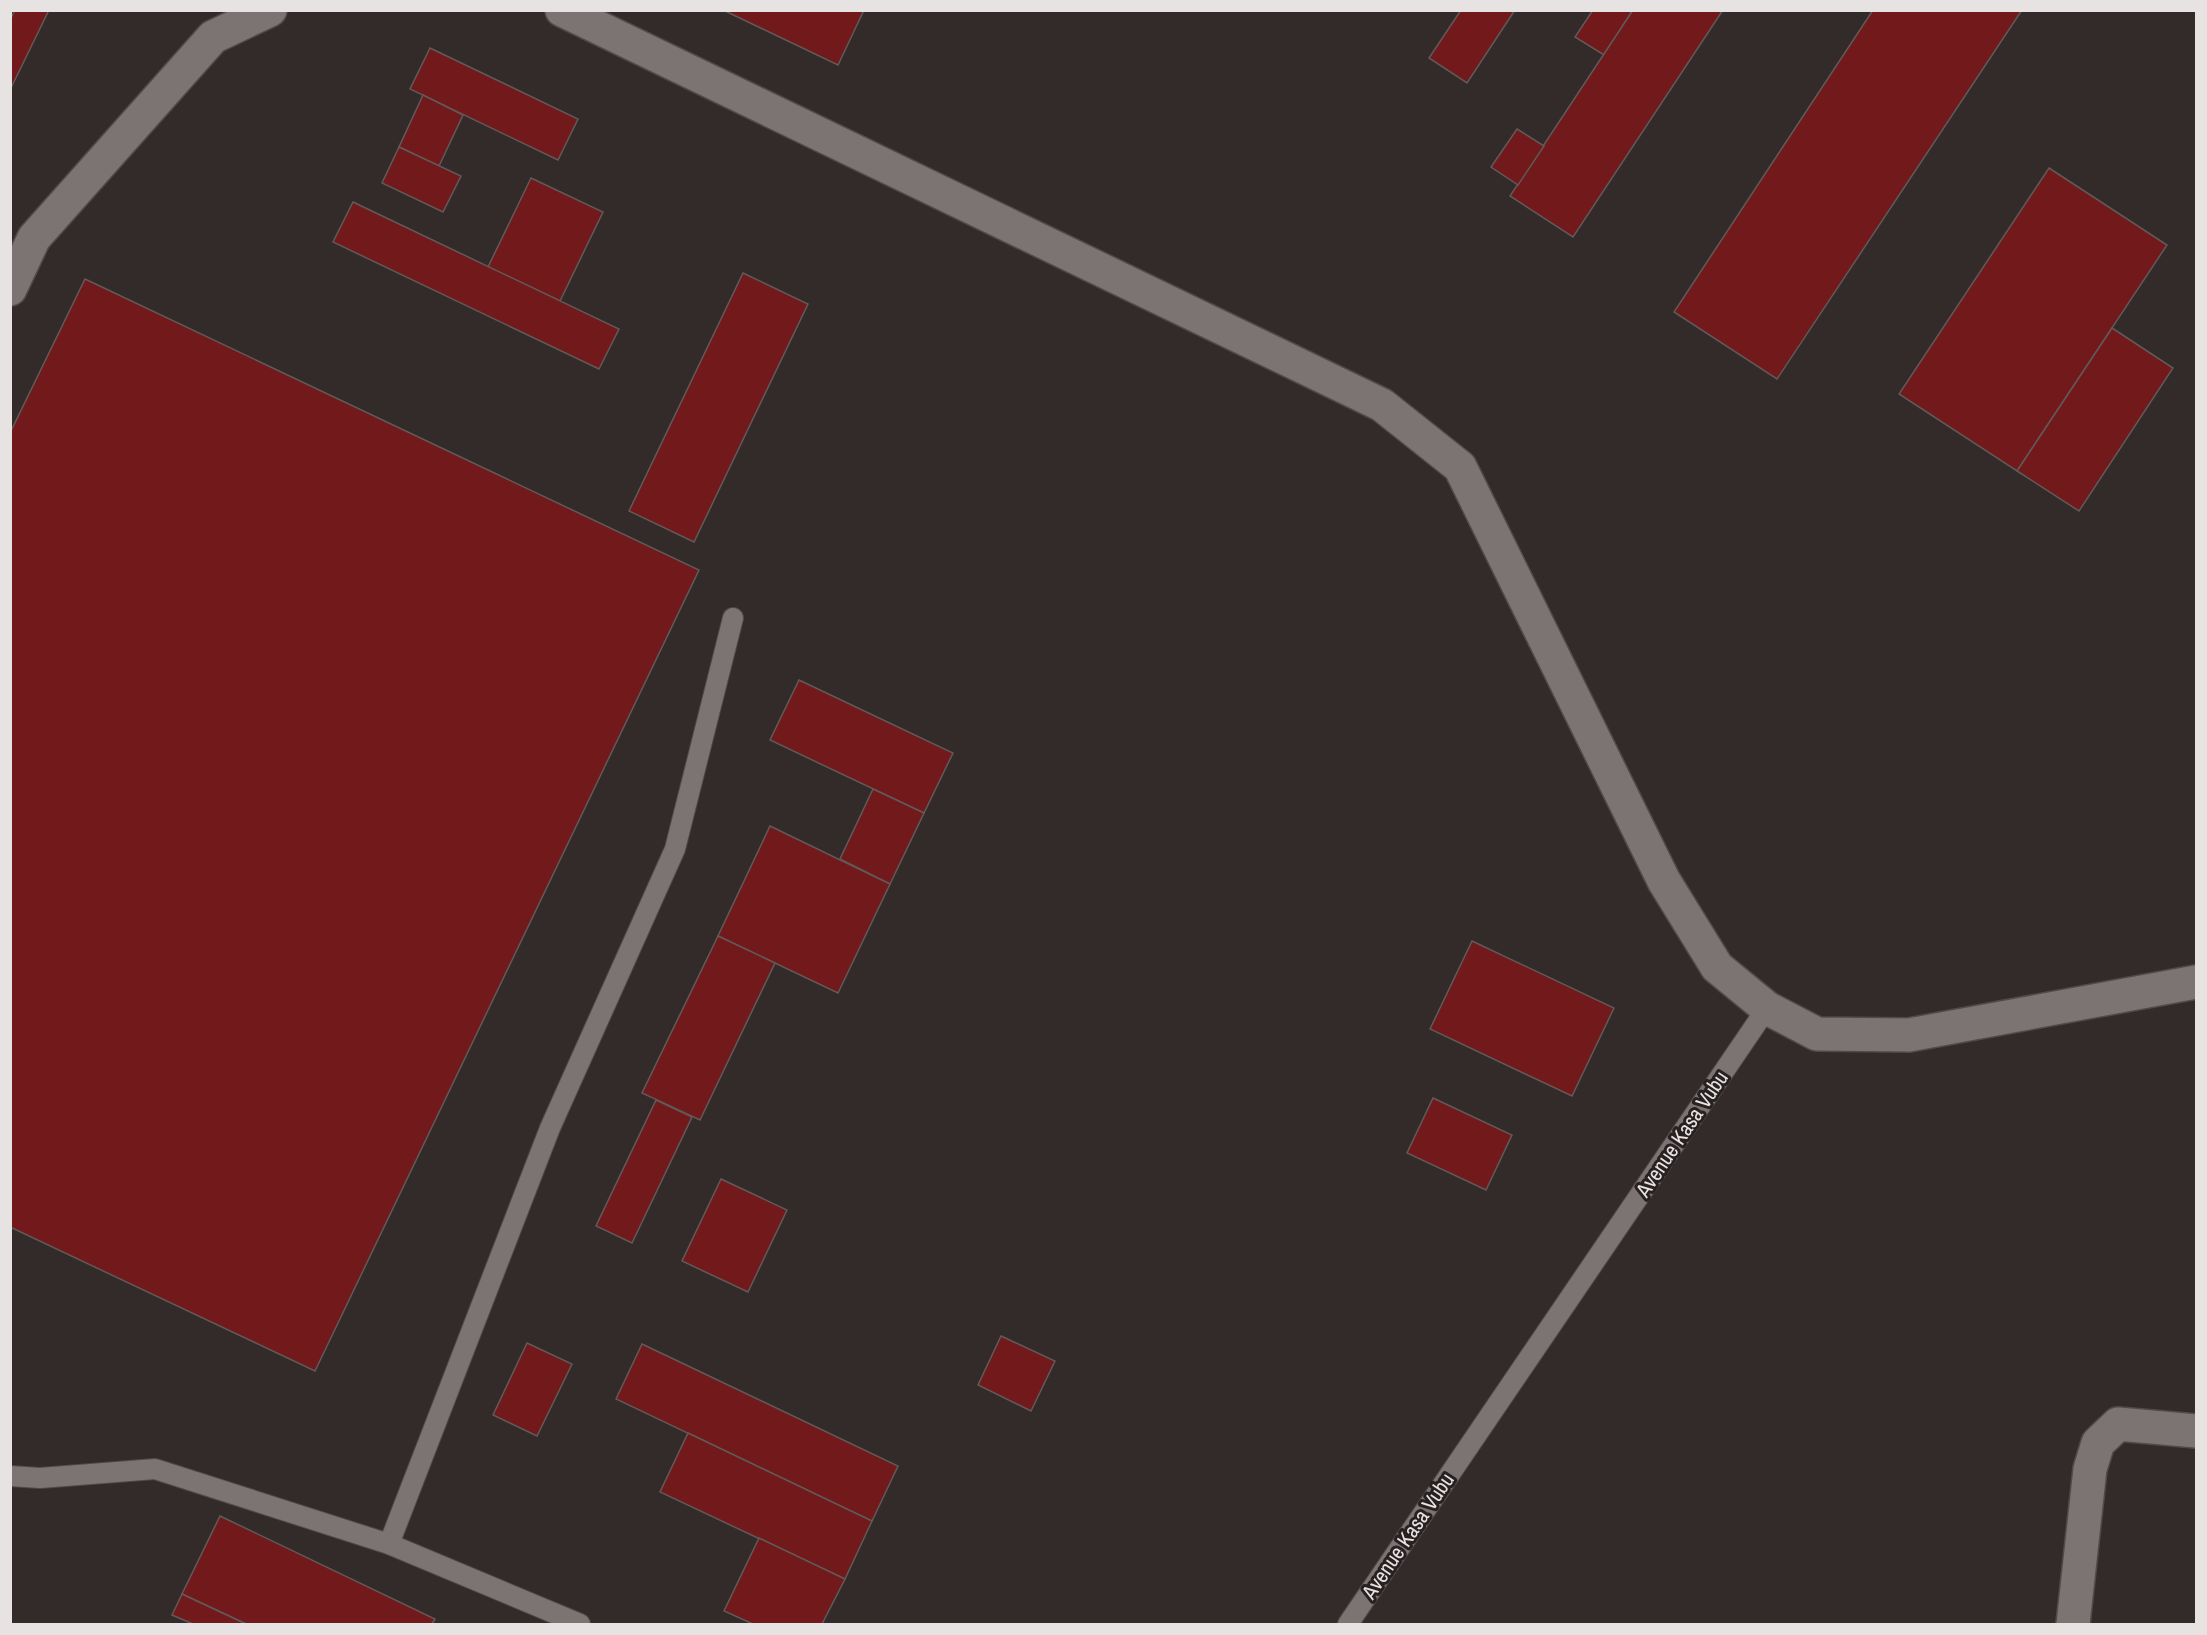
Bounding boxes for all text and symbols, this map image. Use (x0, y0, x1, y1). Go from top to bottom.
street label: Avenue Kasa Vubu (1628, 1065, 1735, 1203)
street label: Avenue Kasa Vubu (1354, 1467, 1461, 1605)

